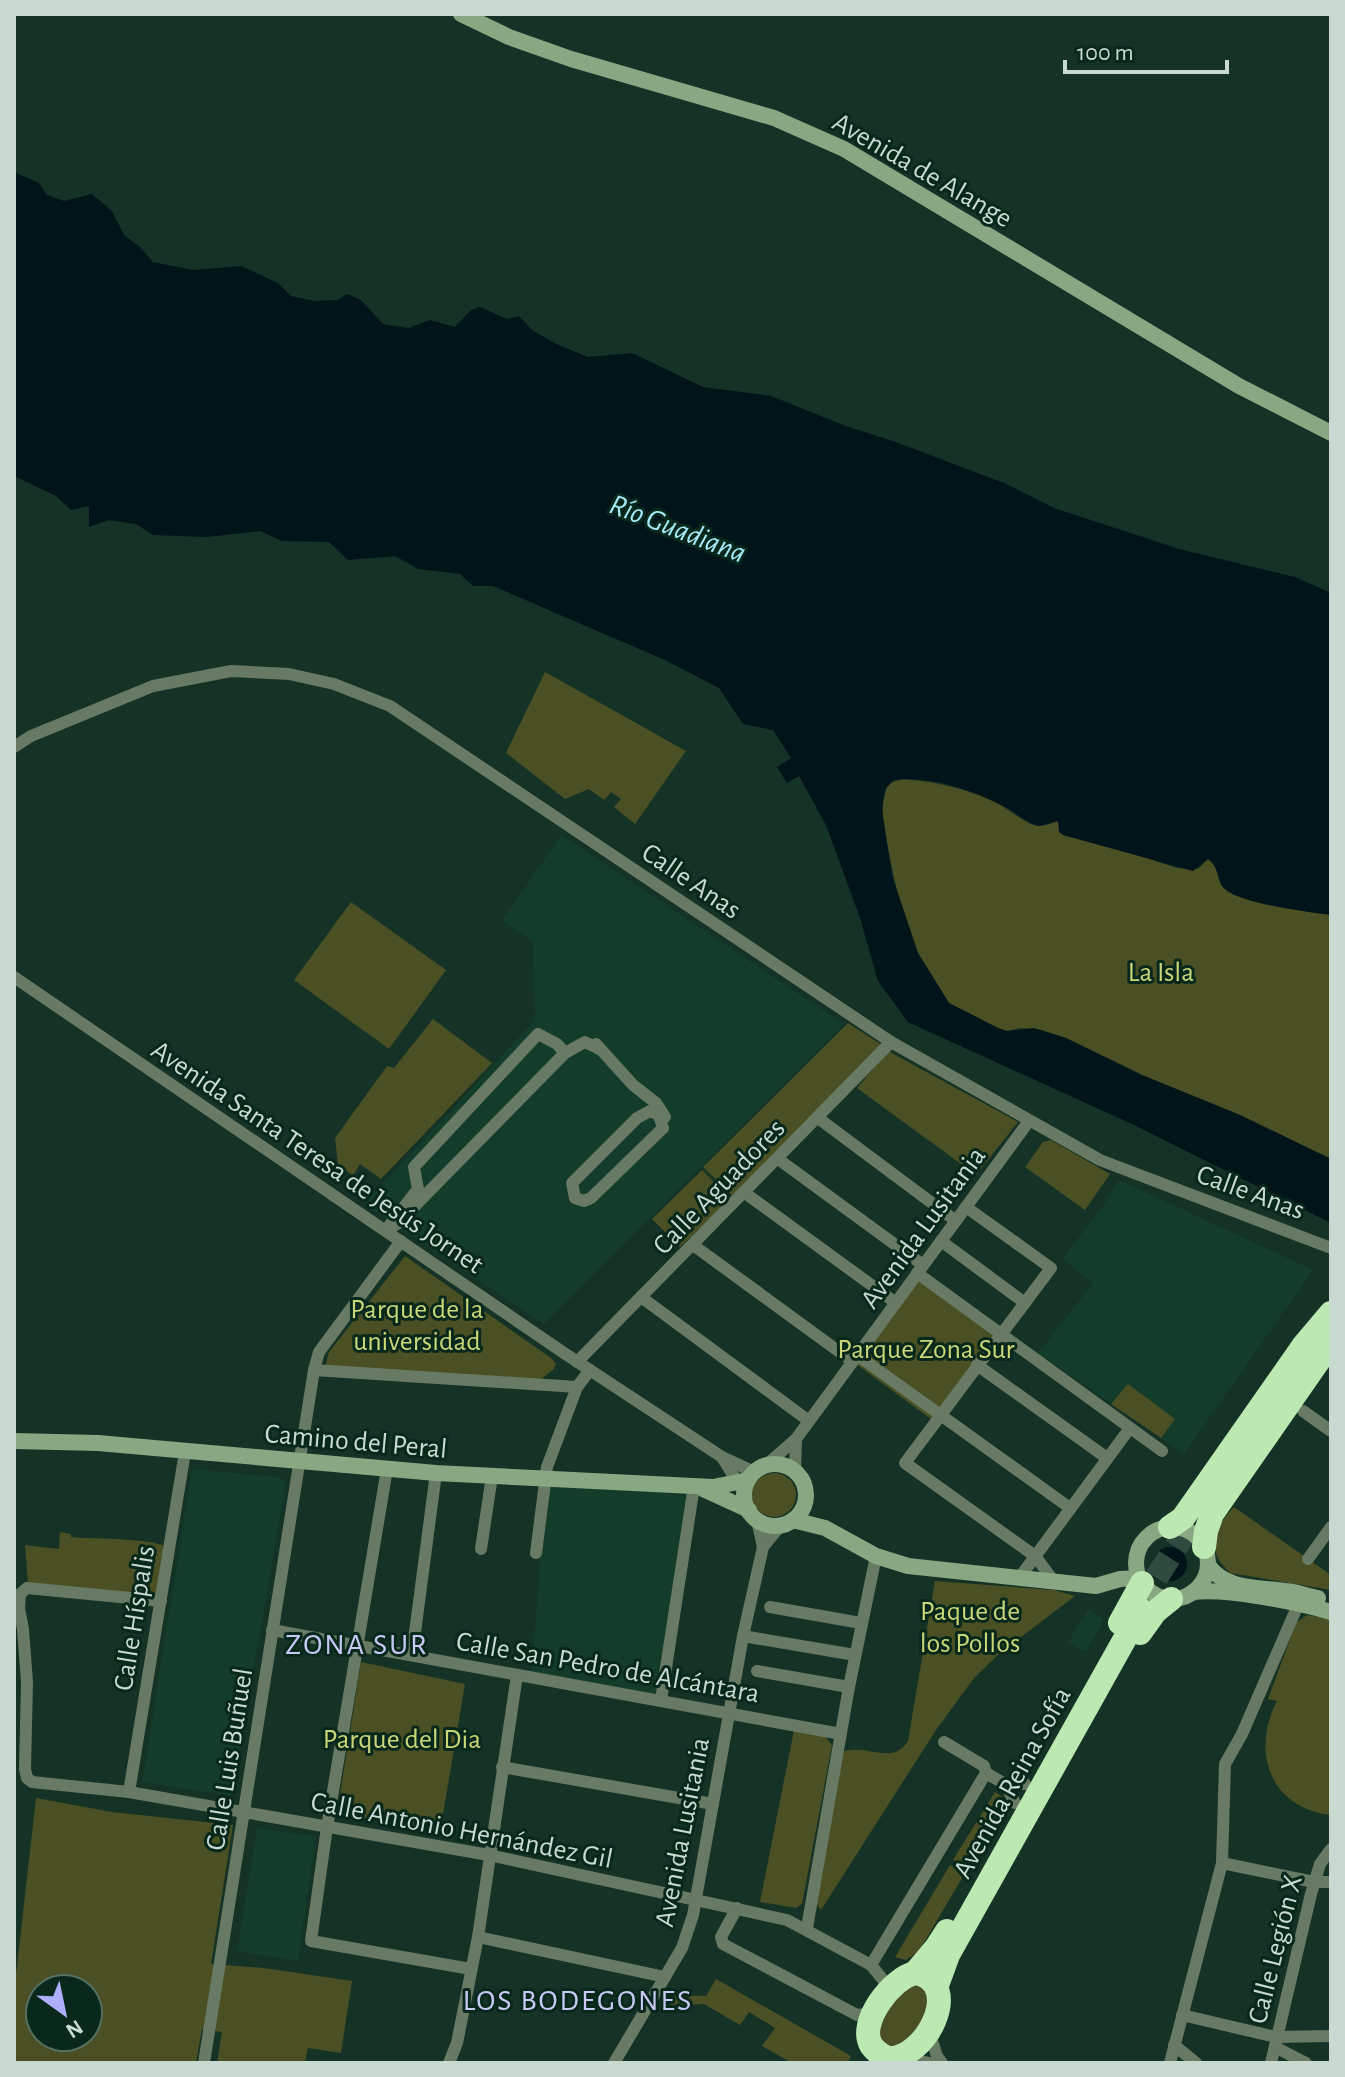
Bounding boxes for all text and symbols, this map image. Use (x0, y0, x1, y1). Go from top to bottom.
scale bar (1065, 24, 1227, 74)
text: 100 m (1077, 41, 1134, 65)
street label: Avenida de Alange (827, 108, 1017, 233)
water label: Río Guadiana (605, 489, 750, 569)
street label: Calle Anas (636, 839, 745, 925)
park label: La Isla (1128, 959, 1194, 987)
street label: Avenida Santa Teresa de Jesús Jornet (146, 1036, 488, 1279)
street label: Calle Aguadores (648, 1114, 791, 1260)
street label: Avenida Lusitania (856, 1142, 991, 1314)
street label: Calle Anas (1193, 1160, 1308, 1225)
park label: Parque de la universidad (350, 1296, 484, 1356)
park label: Parque Zona Sur (837, 1336, 1015, 1364)
street label: Camino del Peral (263, 1420, 448, 1464)
street label: Calle Híspalis (110, 1544, 160, 1693)
park label: Paque de los Pollos (920, 1598, 1020, 1658)
street label: Calle San Pedro de Alcántara (454, 1627, 762, 1708)
district label: ZONA SUR (285, 1630, 429, 1660)
street label: Calle Luis Buñuel (202, 1666, 258, 1852)
street label: Avenida Reina Sofía (949, 1683, 1077, 1883)
park label: Parque del Dia (323, 1726, 481, 1754)
street label: Avenida Lusitania (651, 1735, 715, 1929)
street label: Calle Antonio Hernández Gil (308, 1788, 615, 1874)
street label: Calle Legión X (1244, 1872, 1308, 2027)
north arrow (24, 1973, 104, 2053)
district label: LOS BODEGONES (463, 1986, 693, 2016)
text: N (62, 2016, 87, 2042)

